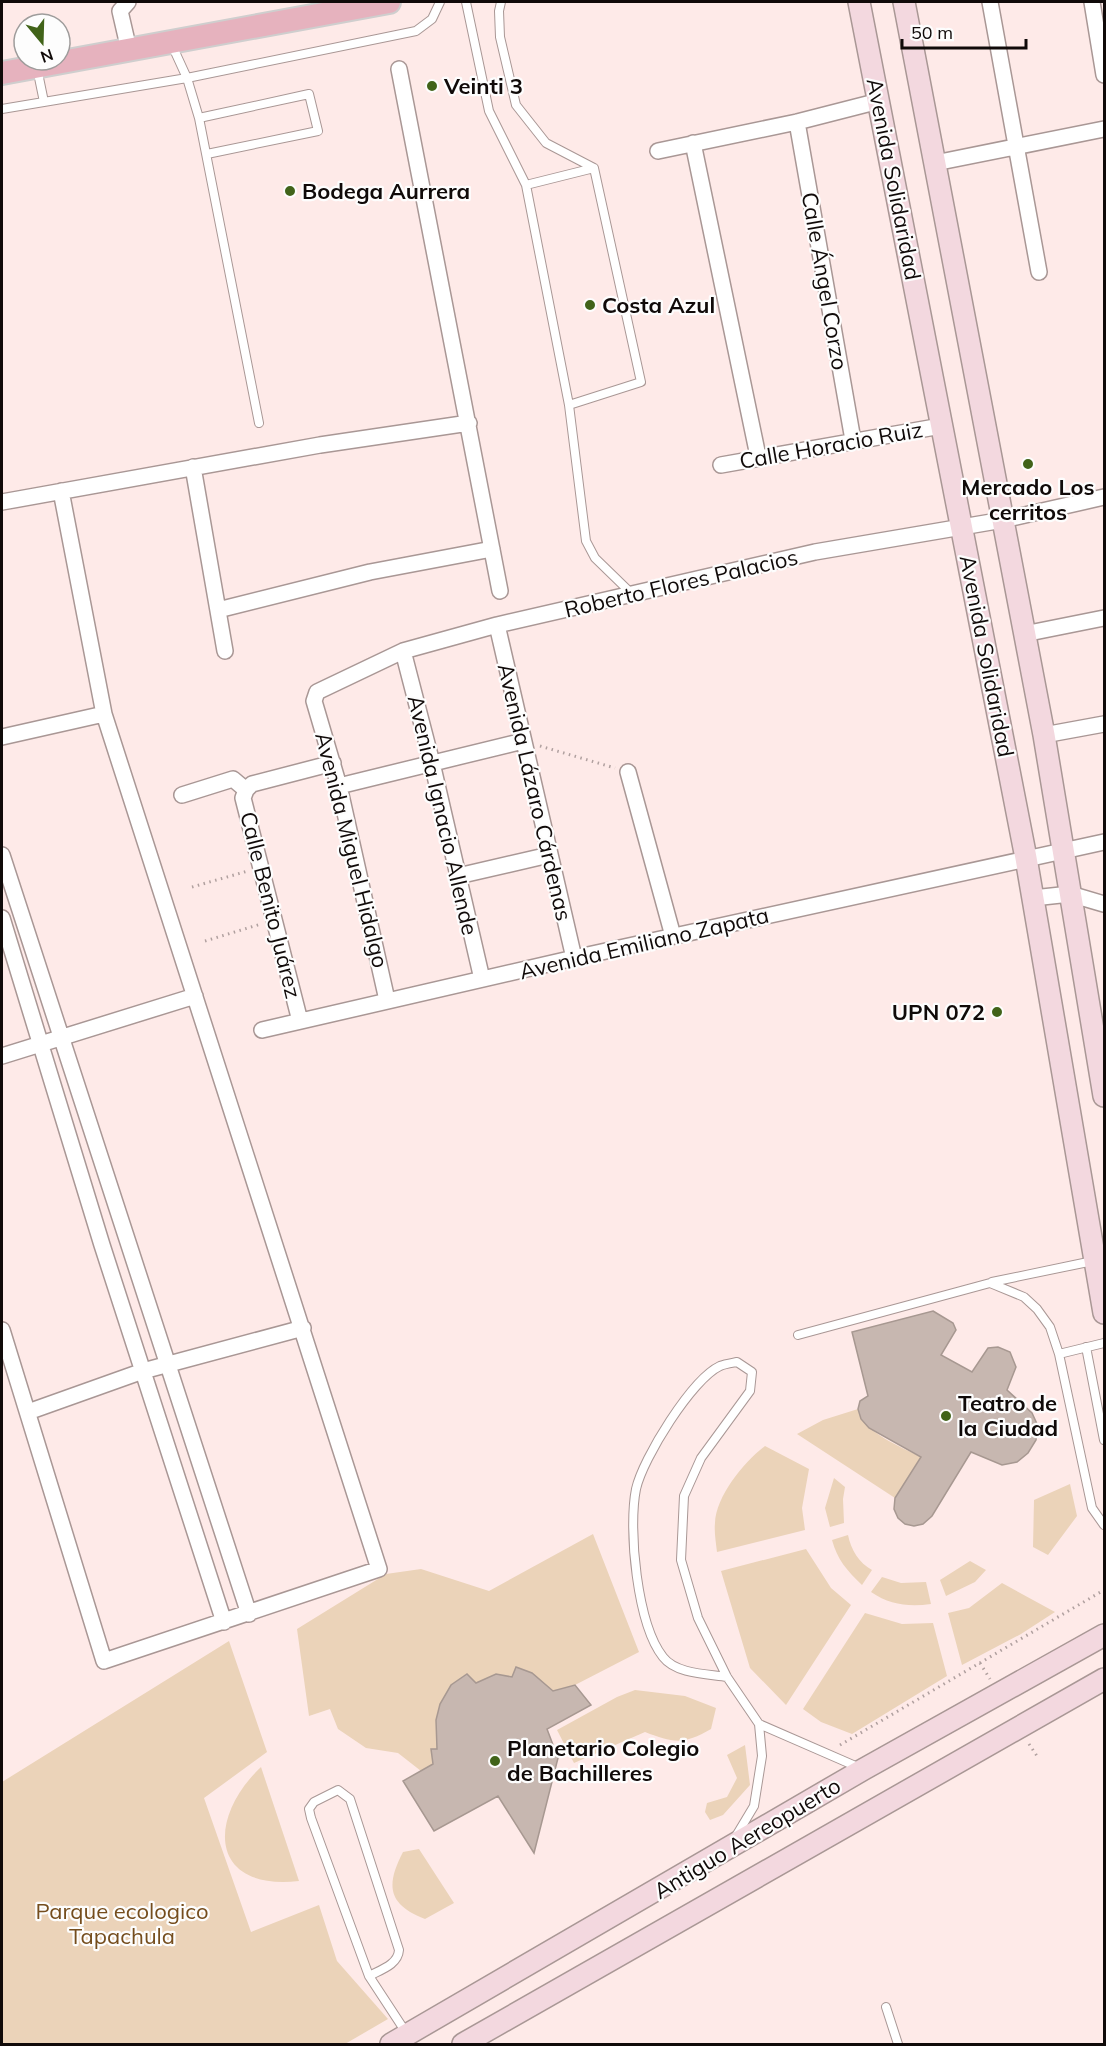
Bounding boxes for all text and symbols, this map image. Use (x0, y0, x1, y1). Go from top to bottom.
north arrow (12, 12, 72, 72)
scale bar (902, 12, 1026, 50)
text: 50 m (911, 21, 953, 44)
text: N (38, 45, 56, 68)
place label: Veinti 3 (443, 72, 523, 100)
street label: Avenida Solidaridad (861, 76, 927, 282)
marker: Veinti 3 (425, 79, 439, 93)
place label: Bodega Aurrera (302, 177, 470, 205)
marker: Bodega Aurrera (283, 184, 297, 198)
street label: Calle Ángel Corzo (796, 190, 854, 372)
place label: Costa Azul (602, 291, 715, 319)
marker: Costa Azul (583, 298, 597, 312)
street label: Calle Horacio Ruiz (737, 415, 925, 475)
marker: Mercado Los cerritos (1021, 457, 1035, 471)
place label: Mercado Los cerritos (961, 473, 1095, 526)
street label: Roberto Flores Palacios (561, 542, 801, 624)
street label: Avenida Solidaridad (954, 553, 1020, 759)
street label: Avenida Lázaro Cárdenas (492, 660, 578, 924)
street label: Avenida Ignacio Allende (402, 692, 484, 938)
street label: Avenida Miguel Hidalgo (309, 729, 395, 971)
street label: Calle Benito Juárez (234, 809, 308, 1001)
street label: Avenida Emiliano Zapata (517, 901, 771, 985)
place label: UPN 072 (892, 998, 985, 1026)
marker: UPN 072 (990, 1005, 1004, 1019)
place label: Teatro de la Ciudad (958, 1389, 1058, 1442)
marker: Teatro de la Ciudad (939, 1409, 953, 1423)
place label: Planetario Colegio de Bachilleres (507, 1734, 699, 1787)
marker: Planetario Colegio de Bachilleres (488, 1754, 502, 1768)
street label: Antiguo Aereopuerto (648, 1771, 846, 1905)
park label: Parque ecologico Tapachula (35, 1897, 209, 1950)

